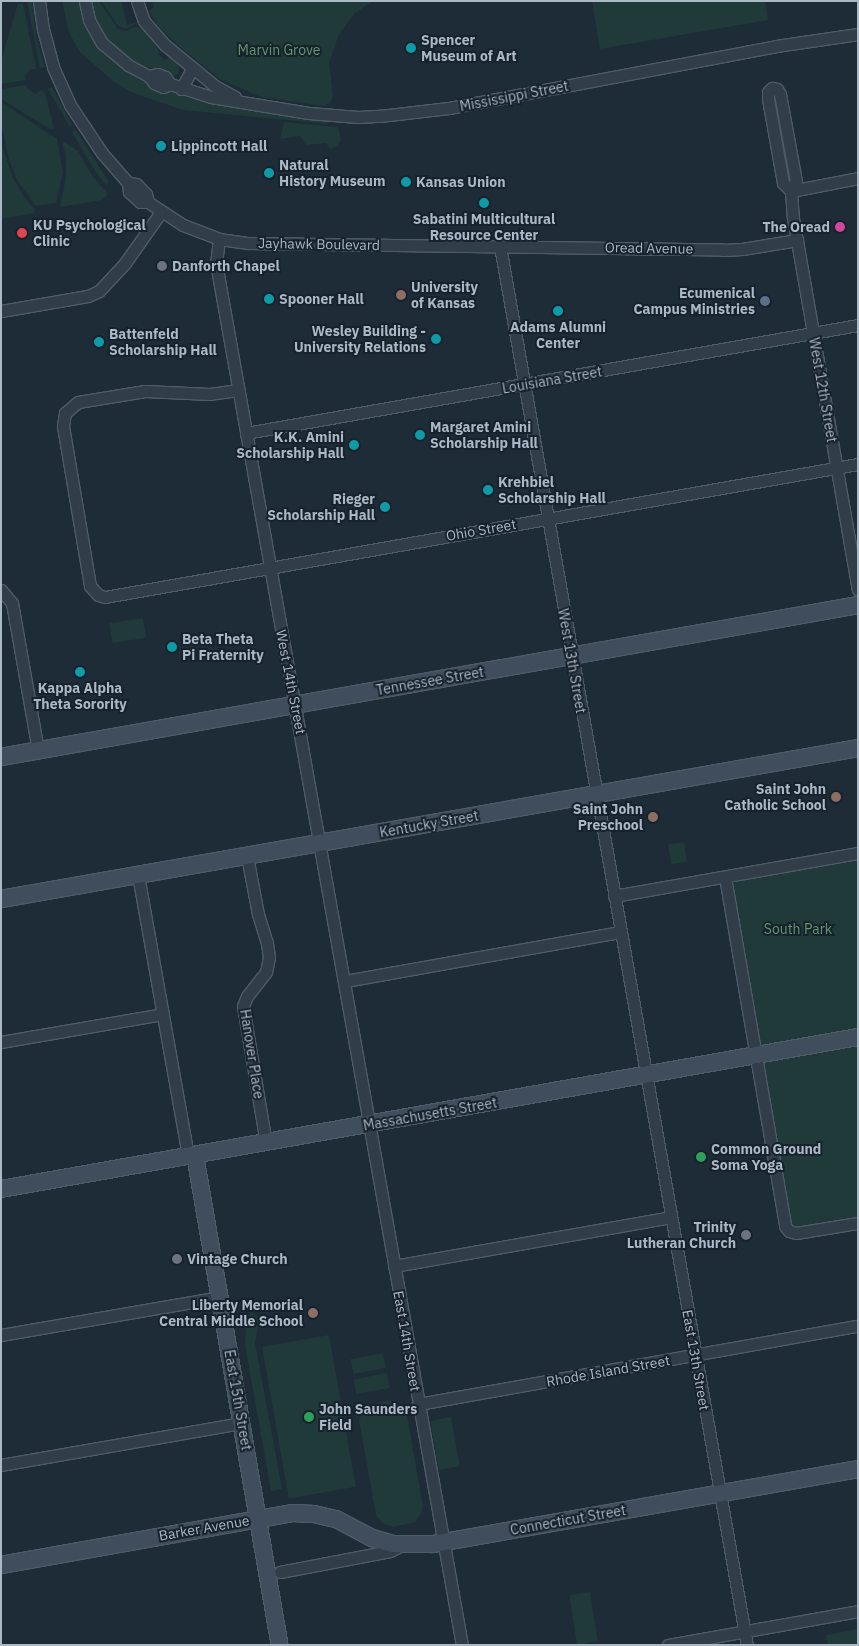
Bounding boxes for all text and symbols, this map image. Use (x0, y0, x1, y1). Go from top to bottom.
place label: Spencer Museum of Art (421, 32, 517, 64)
park label: Marvin Grove (238, 42, 320, 58)
marker: Spencer Museum of Art (405, 42, 417, 54)
street label: Mississippi Street (458, 77, 570, 115)
place label: Lippincott Hall (171, 138, 267, 154)
marker: Lippincott Hall (155, 140, 167, 152)
place label: Natural History Museum (279, 157, 385, 190)
marker: Natural History Museum (263, 167, 275, 179)
place label: Kansas Union (416, 174, 506, 190)
marker: Kansas Union (400, 176, 412, 188)
marker: Sabatini Multicultural Resource Center (478, 197, 490, 209)
place label: Sabatini Multicultural Resource Center (413, 211, 555, 243)
place label: KU Psychological Clinic (33, 217, 146, 250)
place label: The Oread (762, 219, 830, 235)
marker: The Oread (834, 221, 846, 233)
marker: KU Psychological Clinic (15, 226, 29, 240)
street label: Jayhawk Boulevard (258, 235, 380, 253)
street label: Oread Avenue (605, 239, 693, 257)
place label: Danforth Chapel (172, 258, 280, 274)
marker: Danforth Chapel (156, 260, 168, 272)
place label: University of Kansas (411, 279, 478, 312)
place label: Ecumenical Campus Ministries (633, 285, 755, 318)
marker: University of Kansas (395, 289, 407, 301)
place label: Spooner Hall (279, 291, 364, 307)
marker: Spooner Hall (263, 293, 275, 305)
marker: Ecumenical Campus Ministries (759, 295, 771, 307)
marker: Adams Alumni Center (552, 305, 564, 317)
place label: Adams Alumni Center (510, 319, 606, 352)
place label: Wesley Building - University Relations (294, 323, 426, 356)
place label: Battenfeld Scholarship Hall (109, 326, 217, 358)
marker: Wesley Building - University Relations (430, 333, 442, 345)
marker: Battenfeld Scholarship Hall (93, 336, 105, 348)
street label: West 12th Street (806, 336, 840, 444)
street label: Louisiana Street (501, 363, 603, 397)
place label: Margaret Amini Scholarship Hall (430, 419, 538, 452)
place label: K.K. Amini Scholarship Hall (236, 429, 344, 462)
marker: Margaret Amini Scholarship Hall (414, 429, 426, 441)
marker: K.K. Amini Scholarship Hall (348, 439, 360, 451)
place label: Krehbiel Scholarship Hall (498, 474, 606, 507)
marker: Krehbiel Scholarship Hall (482, 484, 494, 496)
place label: Rieger Scholarship Hall (267, 491, 375, 524)
marker: Rieger Scholarship Hall (379, 501, 391, 513)
street label: Ohio Street (445, 516, 517, 544)
street label: West 13th Street (555, 607, 589, 715)
street label: West 14th Street (273, 628, 309, 736)
place label: Beta Theta Pi Fraternity (182, 631, 264, 664)
marker: Beta Theta Pi Fraternity (166, 641, 178, 653)
street label: Tennessee Street (375, 663, 485, 699)
marker: Kappa Alpha Theta Sorority (74, 666, 86, 678)
place label: Kappa Alpha Theta Sorority (33, 680, 127, 712)
place label: Saint John Catholic School (724, 781, 826, 814)
marker: Saint John Catholic School (830, 791, 842, 803)
place label: Saint John Preschool (573, 801, 643, 834)
street label: Kentucky Street (378, 807, 480, 841)
marker: Saint John Preschool (647, 811, 659, 823)
park label: South Park (764, 921, 832, 937)
street label: Hanover Place (237, 1008, 267, 1100)
street label: Massachusetts Street (362, 1094, 498, 1134)
place label: Common Ground Soma Yoga (711, 1141, 821, 1174)
marker: Common Ground Soma Yoga (695, 1151, 707, 1163)
place label: Trinity Lutheran Church (627, 1219, 736, 1252)
marker: Trinity Lutheran Church (740, 1229, 752, 1241)
place label: Vintage Church (187, 1251, 288, 1267)
marker: Vintage Church (171, 1253, 183, 1265)
street label: East 14th Street (390, 1289, 424, 1393)
place label: Liberty Memorial Central Middle School (159, 1297, 303, 1330)
marker: Liberty Memorial Central Middle School (307, 1307, 319, 1319)
street label: East 13th Street (679, 1308, 713, 1412)
street label: East 15th Street (221, 1348, 255, 1452)
street label: Rhode Island Street (545, 1352, 671, 1390)
place label: John Saunders Field (319, 1401, 417, 1434)
marker: John Saunders Field (303, 1411, 315, 1423)
street label: Connecticut Street (509, 1502, 627, 1538)
street label: Barker Avenue (157, 1512, 251, 1544)

